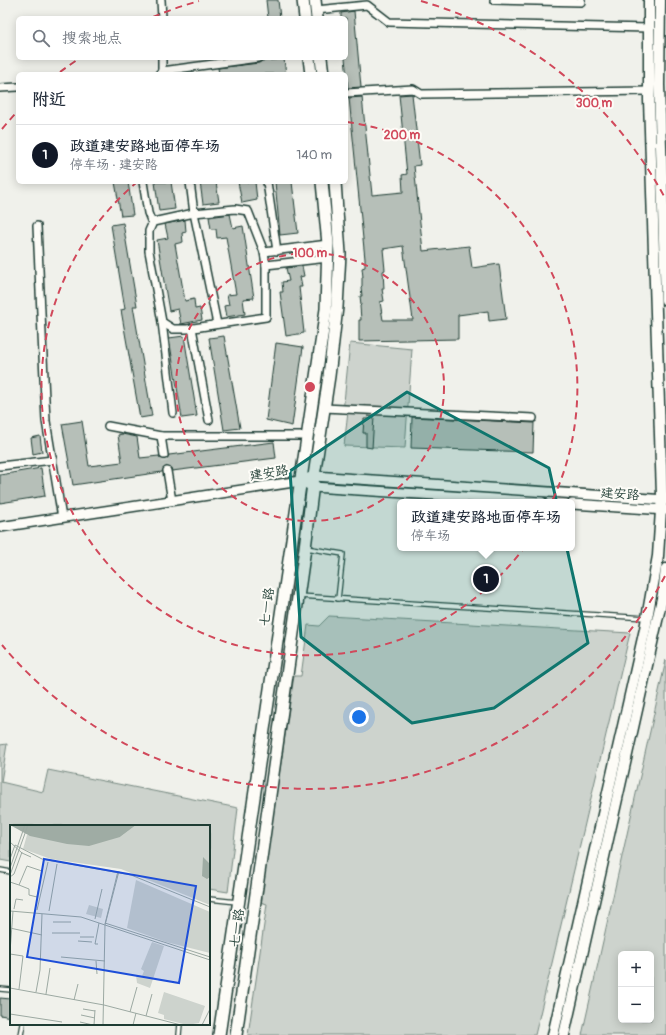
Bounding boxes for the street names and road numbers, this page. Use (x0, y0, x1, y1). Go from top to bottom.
street label: 建安路 (248, 462, 290, 484)
street label: 建安路 (600, 485, 640, 503)
street label: 七一路 (256, 587, 278, 627)
street label: 七一路 (226, 908, 248, 948)

